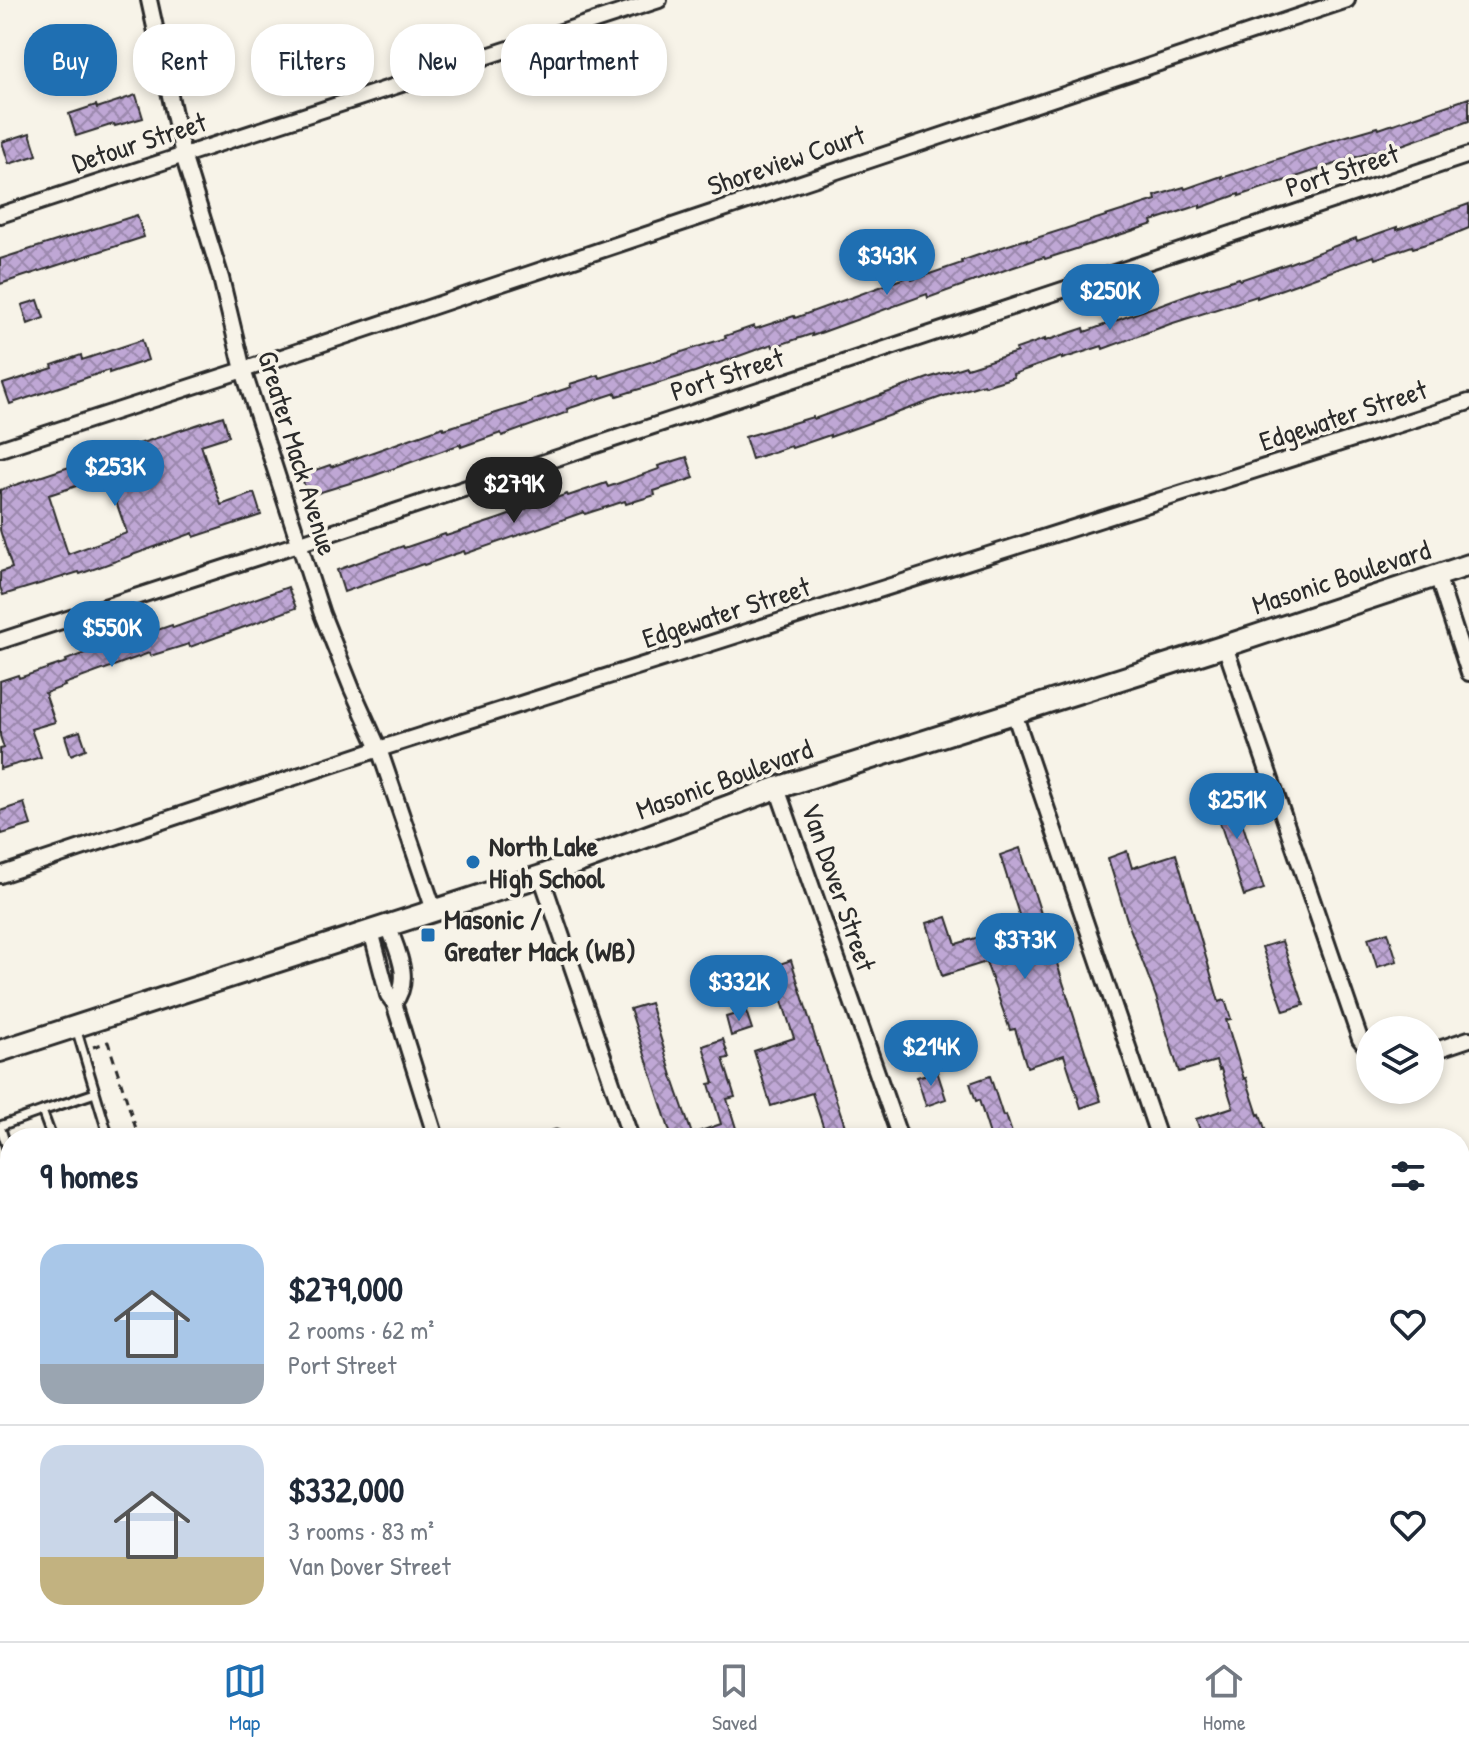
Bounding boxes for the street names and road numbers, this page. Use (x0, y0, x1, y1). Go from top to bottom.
street label: Detour Street (67, 102, 211, 182)
street label: Shoreview Court (702, 115, 870, 205)
street label: Port Street (1281, 134, 1404, 206)
street label: Port Street (666, 338, 789, 410)
street label: Greater Mack Avenue (249, 346, 347, 560)
street label: Edgewater Street (1254, 370, 1432, 460)
street label: Masonic Boulevard (1247, 530, 1435, 624)
street label: Edgewater Street (637, 567, 815, 657)
street label: Masonic Boulevard (631, 729, 818, 829)
street label: Van Dover Street (793, 798, 886, 976)

